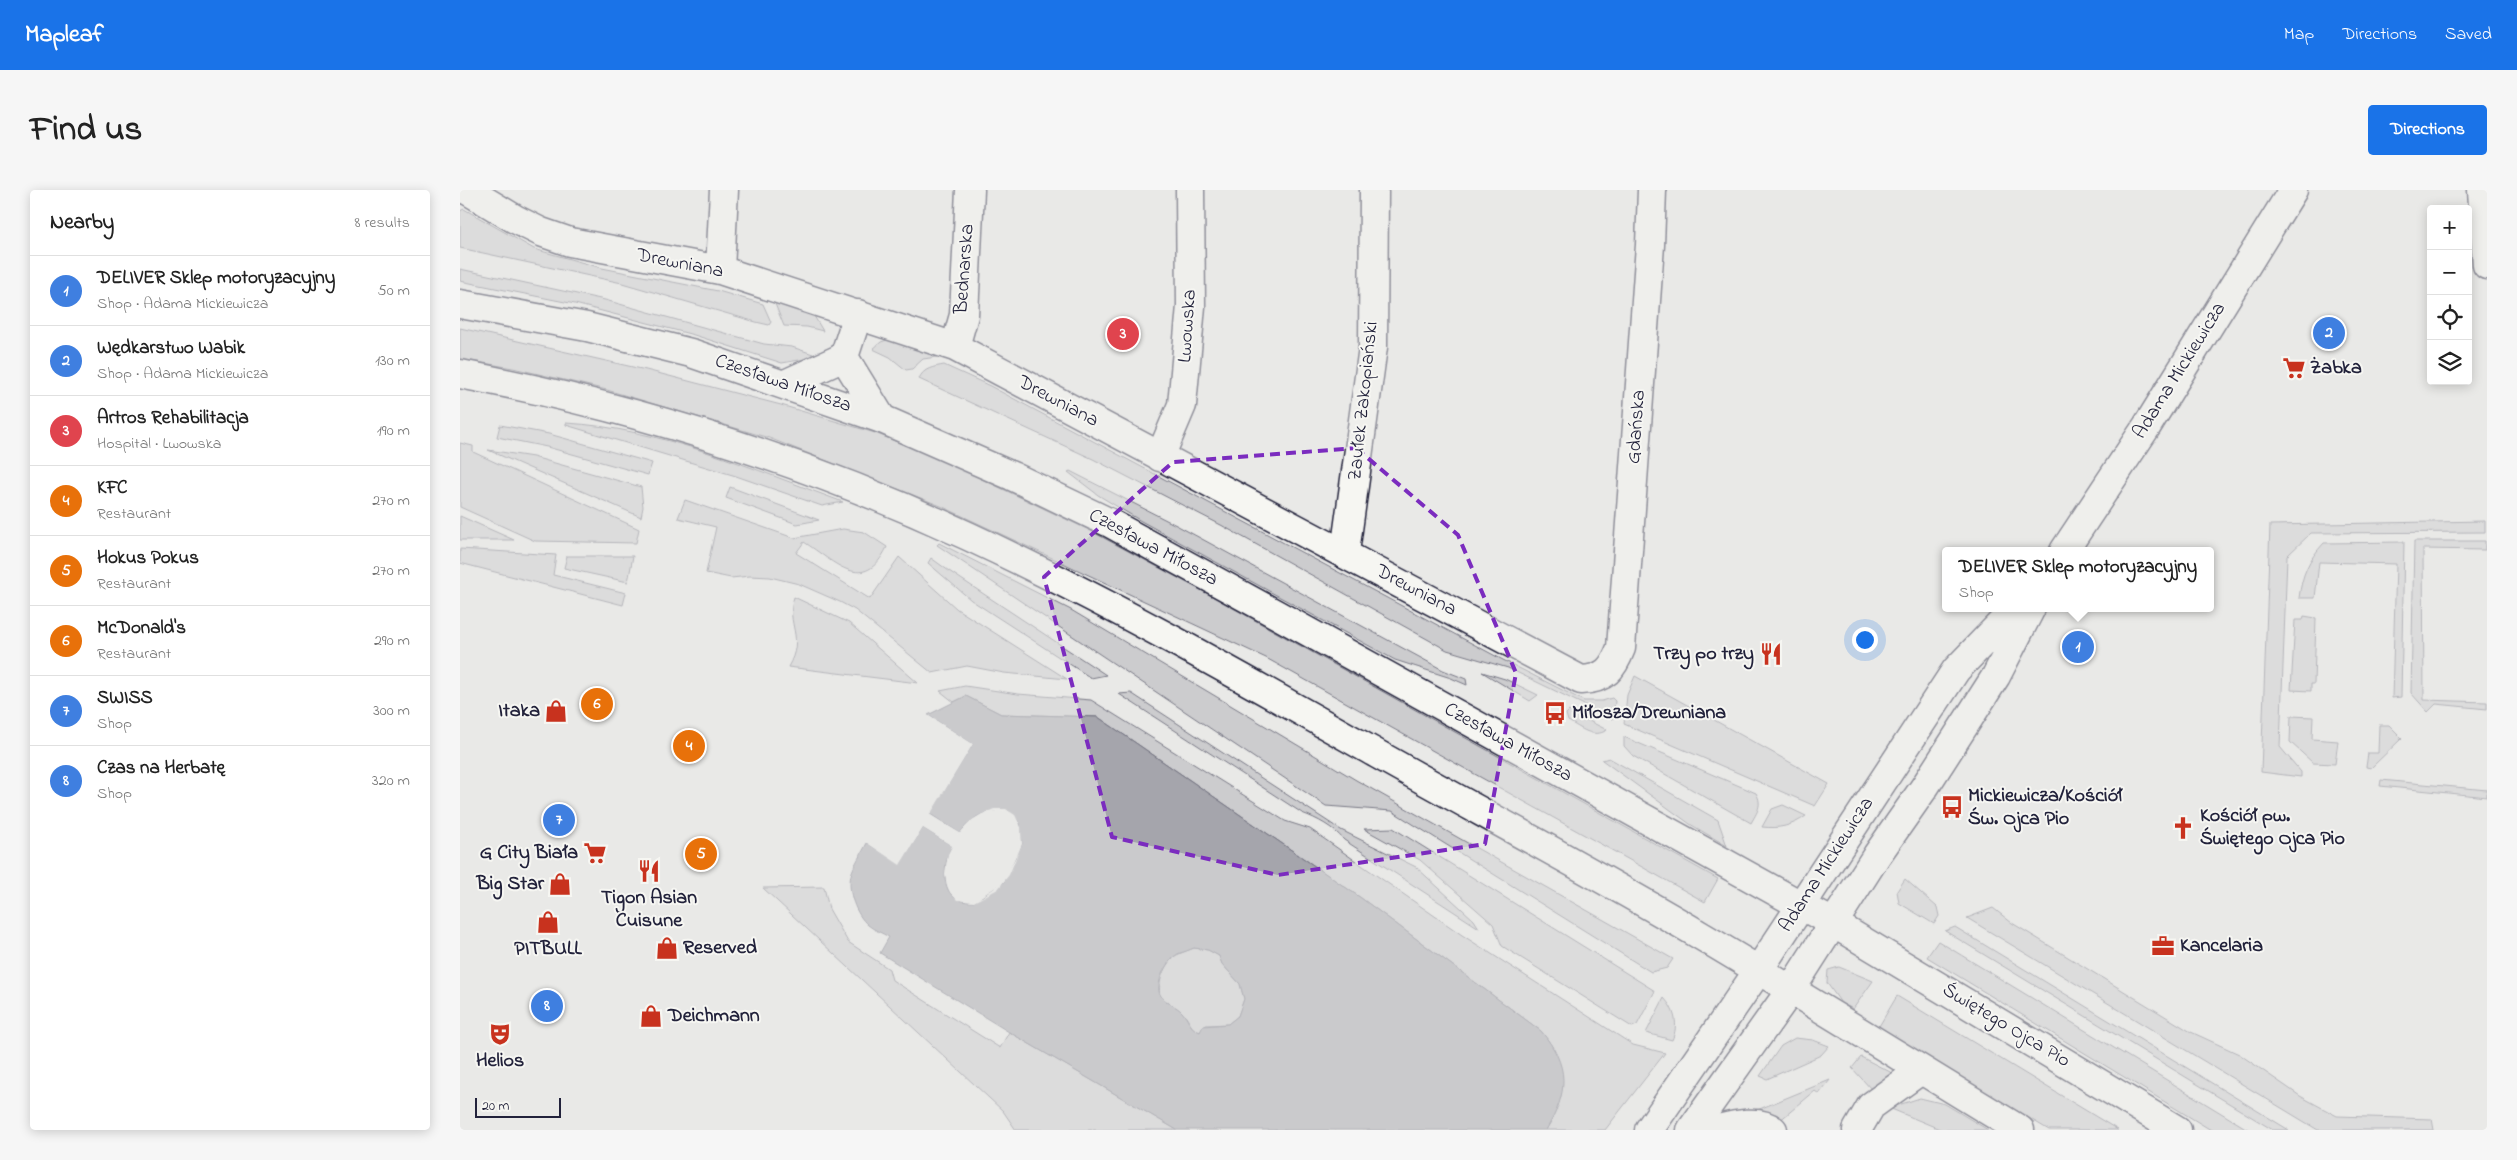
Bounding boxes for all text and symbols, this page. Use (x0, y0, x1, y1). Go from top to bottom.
text: Mapleaf (25, 18, 104, 53)
text: Map (2284, 22, 2314, 48)
text: Directions (2342, 22, 2417, 48)
text: Saved (2445, 22, 2492, 48)
text: Find us (30, 105, 142, 156)
button: Directions (2368, 105, 2487, 155)
map controls (2427, 205, 2472, 385)
button: + (2427, 205, 2472, 250)
text: Nearby (50, 208, 114, 238)
text: 8 results (354, 211, 410, 235)
street label: Bednarska (947, 223, 983, 316)
street label: Drewniana (633, 241, 726, 287)
button: − (2427, 250, 2472, 295)
text: DELIVER Sklep motoryzacyjny (97, 265, 335, 292)
text: 1 (63, 279, 69, 303)
text: 50 m (378, 279, 410, 303)
street label: Lwowska (1171, 288, 1205, 364)
text: Shop · Adama Mickiewicza (97, 292, 268, 316)
button: locate (2427, 295, 2472, 340)
street label: Adama Mickiewicza (2126, 297, 2234, 445)
pin: 2 (2313, 314, 2345, 352)
pin: 3 (1107, 315, 1139, 353)
street label: Zaułek Zakopiański (1341, 320, 1387, 482)
text: Wędkarstwo Wabik (97, 335, 245, 362)
button: layers (2427, 340, 2472, 385)
street label: Czesława Miłosza (711, 347, 855, 421)
text: 2 (62, 349, 70, 373)
text: 130 m (375, 349, 410, 373)
place label: Żabka (2310, 354, 2362, 383)
supermarket icon: Żabka (2281, 355, 2307, 381)
text: Shop · Adama Mickiewicza (97, 362, 268, 386)
street label: Drewniana (1012, 368, 1104, 435)
street label: Gdańska (1620, 389, 1654, 465)
text: Artros Rehabilitacja (97, 405, 249, 432)
text: 3 (63, 419, 69, 443)
text: 190 m (377, 419, 410, 443)
text: Hospital · Lwowska (97, 432, 221, 456)
text: KFC (97, 475, 127, 502)
text: 4 (63, 489, 69, 513)
text: 270 m (372, 489, 410, 513)
text: Restaurant (97, 502, 171, 526)
street label: Czesława Miłosza (1083, 502, 1223, 594)
text: Hokus Pokus (97, 545, 199, 572)
popup (1942, 547, 2214, 612)
text: DELIVER Sklep motoryzacyjny (1959, 554, 2197, 581)
street label: Drewniana (1370, 557, 1462, 624)
text: 5 (61, 559, 71, 583)
text: 270 m (372, 559, 410, 583)
text: Restaurant (97, 572, 171, 596)
text: Shop (1959, 581, 1994, 605)
text: McDonald's (97, 615, 186, 642)
your location (1852, 627, 1878, 653)
pin: 1 (2062, 628, 2094, 666)
text: 6 (62, 629, 70, 653)
text: 290 m (374, 629, 410, 653)
place label: Trzy po trzy (1653, 640, 1754, 670)
restaurant icon: Trzy po trzy (1758, 641, 1784, 667)
text: Restaurant (97, 642, 171, 666)
text: SWISS (97, 685, 153, 712)
pin: 6 (581, 685, 613, 723)
street label: Czesława Miłosza (1439, 696, 1577, 790)
place label: Itaka (498, 697, 540, 726)
shop icon: Itaka (543, 698, 569, 724)
text: 7 (63, 699, 69, 723)
text: 300 m (373, 699, 410, 723)
place label: Miłosza/Drewniana (1572, 699, 1726, 728)
bus stop icon: Miłosza/Drewniana (1542, 700, 1568, 726)
text: Shop (97, 712, 132, 736)
pin: 4 (673, 727, 705, 765)
text: Czas na Herbatę (97, 755, 225, 782)
text: 8 (63, 769, 69, 793)
text: 320 m (372, 769, 410, 793)
text: Shop (97, 782, 132, 806)
place label: Mickiewicza/Kościół Św. Ojca Pio (1968, 782, 2123, 834)
street label: Adama Mickiewicza (1772, 792, 1882, 938)
bus stop icon: Mickiewicza/Kościół Św. Ojca Pio (1939, 794, 1965, 820)
pin: 7 (543, 801, 575, 839)
place label: Kościół pw. Świętego Ojca Pio (2200, 802, 2345, 855)
church icon: Kościół pw. Świętego Ojca Pio (2170, 815, 2196, 841)
pin: 5 (685, 835, 717, 873)
place label: G City Biała (480, 839, 578, 869)
supermarket icon: G City Biała (582, 840, 608, 866)
restaurant icon: Tigon Asian Cuisune (636, 858, 662, 884)
place label: Big Star (475, 870, 545, 900)
shop icon: Big Star (547, 871, 573, 897)
place label: Tigon Asian Cuisune (601, 884, 697, 936)
shop icon: PITBULL (535, 909, 561, 935)
place label: Kancelaria (2180, 932, 2263, 961)
office icon: Kancelaria (2150, 933, 2176, 959)
place label: Reserved (683, 934, 758, 963)
place label: PITBULL (514, 935, 582, 964)
shop icon: Reserved (654, 935, 680, 961)
street label: Świętego Ojca Pio (1936, 976, 2076, 1077)
pin: 8 (531, 987, 563, 1025)
place label: Deichmann (667, 1002, 760, 1031)
shop icon: Deichmann (638, 1003, 664, 1029)
theatre icon: Helios (487, 1021, 513, 1047)
place label: Helios (476, 1047, 524, 1076)
scale bar (475, 1095, 561, 1118)
text: 20 m (482, 1096, 509, 1117)

